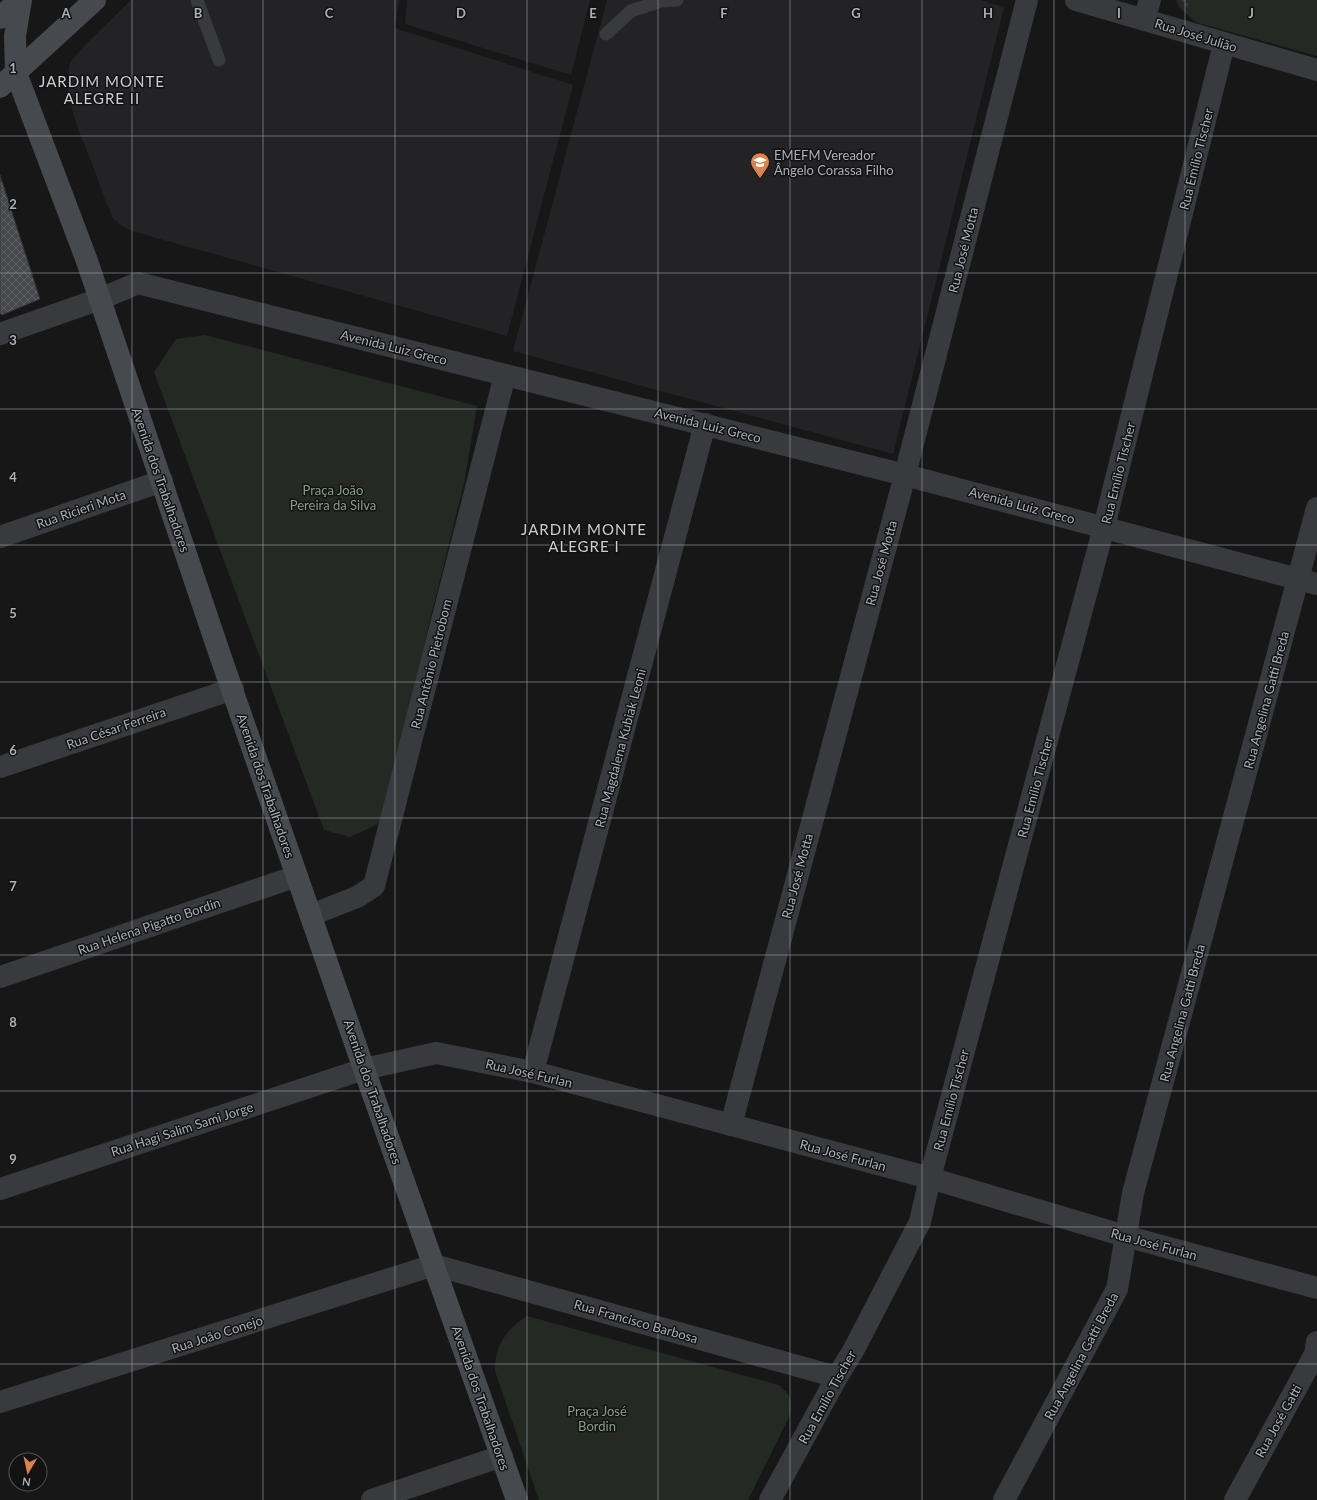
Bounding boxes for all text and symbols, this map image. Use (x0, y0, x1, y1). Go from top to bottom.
text: A (60, 5, 71, 21)
text: B (194, 5, 203, 21)
text: C (325, 5, 334, 21)
text: D (456, 5, 466, 21)
text: E (589, 5, 597, 21)
text: F (720, 5, 728, 21)
text: G (851, 5, 861, 21)
text: H (983, 5, 993, 21)
text: I (1117, 5, 1121, 21)
text: J (1248, 5, 1254, 21)
street label: Rua José Julião (1153, 15, 1239, 55)
text: 1 (9, 60, 17, 76)
district label: JARDIM MONTE ALEGRE II (39, 72, 165, 107)
street label: Rua Emílio Tischer (1176, 106, 1216, 212)
place label: EMEFM Vereador Ângelo Corassa Filho (774, 147, 894, 178)
school or university icon: EMEFM Vereador Ângelo Corassa Filho (749, 151, 771, 179)
text: 2 (9, 196, 17, 212)
street label: Rua José Motta (945, 206, 981, 294)
street label: Avenida Luiz Greco (339, 326, 449, 368)
text: 3 (9, 332, 17, 348)
street label: Avenida Luiz Greco (653, 404, 763, 446)
street label: Avenida dos Trabalhadores (129, 406, 193, 555)
street label: Rua Emílio Tischer (1098, 420, 1138, 526)
text: 4 (9, 469, 17, 485)
park label: Praça João Pereira da Silva (290, 482, 376, 513)
street label: Avenida Luiz Greco (967, 483, 1077, 527)
street label: Rua Ricieri Mota (34, 486, 128, 532)
street label: Rua José Motta (862, 519, 900, 607)
district label: JARDIM MONTE ALEGRE I (521, 520, 647, 555)
street label: Rua Antônio Pietrobom (407, 598, 455, 730)
text: 5 (9, 605, 17, 621)
street label: Rua Angelina Gatti Breda (1240, 629, 1292, 771)
street label: Rua Magdalena Kubiak Leoni (591, 667, 649, 829)
street label: Rua César Ferreira (64, 703, 168, 753)
street label: Avenida dos Trabalhadores (234, 712, 298, 861)
street label: Rua Emílio Tischer (1014, 734, 1056, 839)
text: 6 (9, 742, 17, 758)
street label: Rua José Motta (778, 832, 816, 920)
text: 7 (9, 878, 17, 894)
street label: Rua Helena Pigatto Bordin (76, 894, 222, 958)
street label: Rua Angelina Gatti Breda (1156, 942, 1208, 1084)
text: 8 (9, 1014, 17, 1030)
street label: Avenida dos Trabalhadores (341, 1018, 405, 1167)
street label: Rua Emílio Tischer (930, 1047, 972, 1152)
street label: Rua José Furlan (484, 1055, 574, 1091)
street label: Rua Hagi Salim Sami Jorge (109, 1098, 255, 1160)
street label: Rua José Furlan (798, 1136, 888, 1174)
text: 9 (9, 1151, 17, 1167)
street label: Rua José Furlan (1109, 1225, 1199, 1263)
street label: Rua Angelina Gatti Breda (1041, 1290, 1121, 1422)
street label: Rua Francisco Barbosa (572, 1296, 700, 1346)
street label: Rua João Conejo (169, 1312, 265, 1356)
street label: Avenida dos Trabalhadores (449, 1324, 513, 1473)
street label: Rua Emílio Tischer (795, 1347, 859, 1446)
street label: Rua José Gatti (1251, 1382, 1305, 1460)
park label: Praça José Bordin (567, 1403, 627, 1434)
north arrow (8, 1452, 48, 1492)
text: N (21, 1475, 32, 1489)

